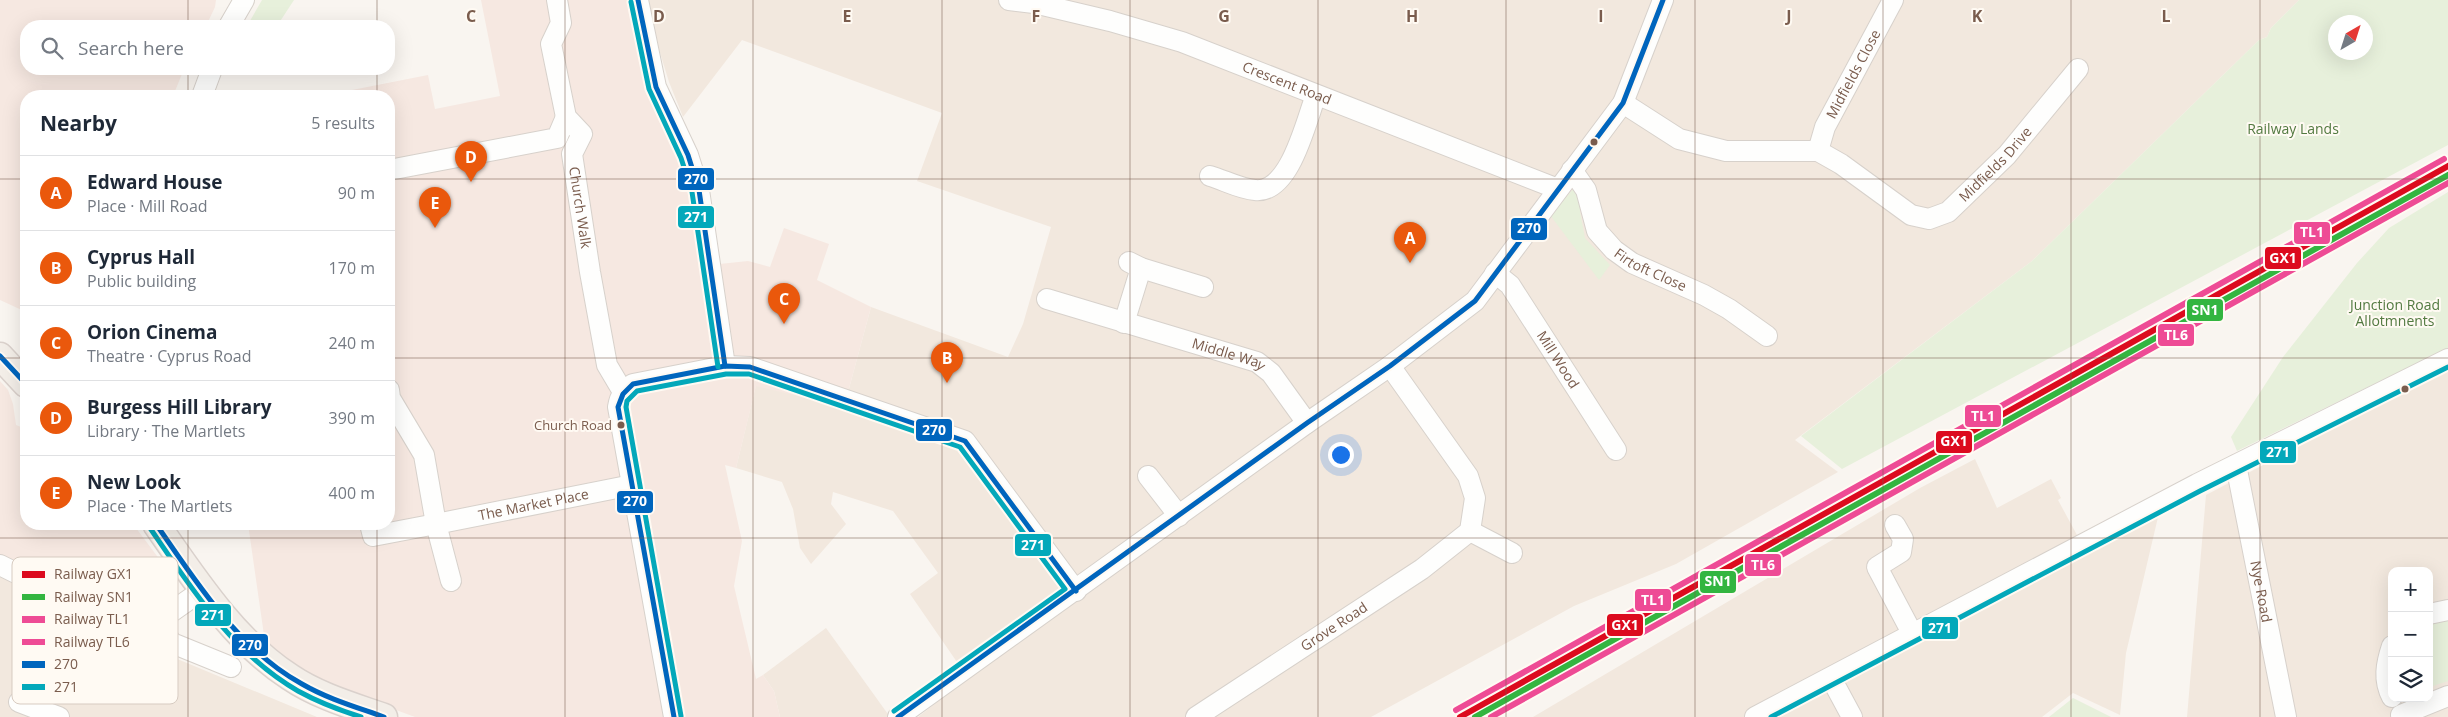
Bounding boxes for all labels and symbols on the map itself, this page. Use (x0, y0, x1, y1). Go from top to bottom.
text: C (466, 5, 476, 27)
text: D (653, 5, 665, 27)
text: E (843, 5, 852, 27)
text: F (1032, 5, 1040, 27)
text: G (1218, 5, 1230, 27)
text: H (1406, 5, 1418, 27)
text: I (1598, 5, 1604, 27)
text: J (1784, 5, 1792, 27)
text: K (1972, 5, 1983, 27)
text: L (2161, 5, 2171, 27)
north arrow (2328, 15, 2373, 60)
street label: Midfields Close (1821, 26, 1885, 122)
street label: Crescent Road (1240, 57, 1335, 109)
park label: Railway Lands (2247, 119, 2339, 138)
street label: Midfields Drive (1954, 122, 2036, 206)
unlabelled marker (1589, 137, 1599, 147)
pin: D (455, 141, 487, 182)
street label: Church Walk (565, 165, 596, 250)
line badge: 270 (677, 167, 715, 191)
text: 270 (684, 169, 708, 188)
pin: E (419, 187, 451, 228)
line badge: 271 (677, 205, 715, 229)
text: 271 (684, 207, 708, 226)
line badge: 270 (1510, 217, 1548, 241)
text: 270 (1517, 218, 1541, 237)
line badge: TL1 (2293, 221, 2331, 245)
pin: A (1394, 222, 1426, 263)
text: TL1 (2300, 222, 2324, 241)
street label: Firtoft Close (1611, 243, 1690, 295)
line badge: GX1 (2264, 246, 2302, 270)
text: GX1 (2269, 248, 2297, 267)
pin: C (768, 283, 800, 324)
park label: Junction Road Allotmnents (2348, 295, 2440, 330)
line badge: SN1 (2186, 298, 2224, 322)
text: SN1 (2191, 300, 2219, 319)
line badge: TL6 (2157, 323, 2195, 347)
text: TL6 (2164, 325, 2188, 344)
street label: Mill Wood (1533, 327, 1584, 392)
street label: Middle Way (1190, 333, 1271, 375)
pin: B (931, 342, 963, 383)
unlabelled marker (2400, 384, 2410, 394)
line badge: TL1 (1964, 404, 2002, 428)
text: TL1 (1971, 406, 1995, 425)
place label: Church Road (534, 416, 612, 434)
line badge: 270 (915, 418, 953, 442)
marker: Church Road (616, 420, 626, 430)
text: 270 (922, 420, 946, 439)
line badge: GX1 (1935, 430, 1973, 454)
text: GX1 (1940, 431, 1968, 450)
line badge: 271 (2259, 440, 2297, 464)
your location (1328, 442, 1354, 468)
text: 271 (2266, 442, 2290, 461)
street label: The Market Place (477, 484, 590, 524)
line badge: 270 (616, 490, 654, 514)
text: 270 (623, 491, 647, 510)
line badge: 271 (1014, 533, 1052, 557)
text: 271 (1021, 535, 1045, 554)
line badge: TL6 (1744, 553, 1782, 577)
text: TL6 (1751, 555, 1775, 574)
legend (12, 557, 178, 704)
street label: Nye Road (2246, 559, 2277, 624)
text: Railway GX1 (54, 564, 133, 583)
line badge: SN1 (1699, 570, 1737, 594)
text: SN1 (1704, 571, 1732, 590)
text: Railway SN1 (54, 587, 133, 606)
line badge: TL1 (1634, 588, 1672, 612)
text: TL1 (1641, 590, 1665, 609)
street label: Grove Road (1297, 597, 1371, 655)
line badge: 271 (194, 603, 232, 627)
text: 271 (201, 605, 225, 624)
text: Railway TL1 (54, 609, 130, 628)
line badge: GX1 (1606, 613, 1644, 637)
text: GX1 (1611, 615, 1639, 634)
line badge: 271 (1921, 616, 1959, 640)
text: 271 (1928, 618, 1952, 637)
text: Railway TL6 (54, 632, 130, 651)
line badge: 270 (231, 633, 269, 657)
text: 270 (238, 635, 262, 654)
text: 270 (54, 654, 78, 673)
text: 271 (54, 677, 78, 696)

